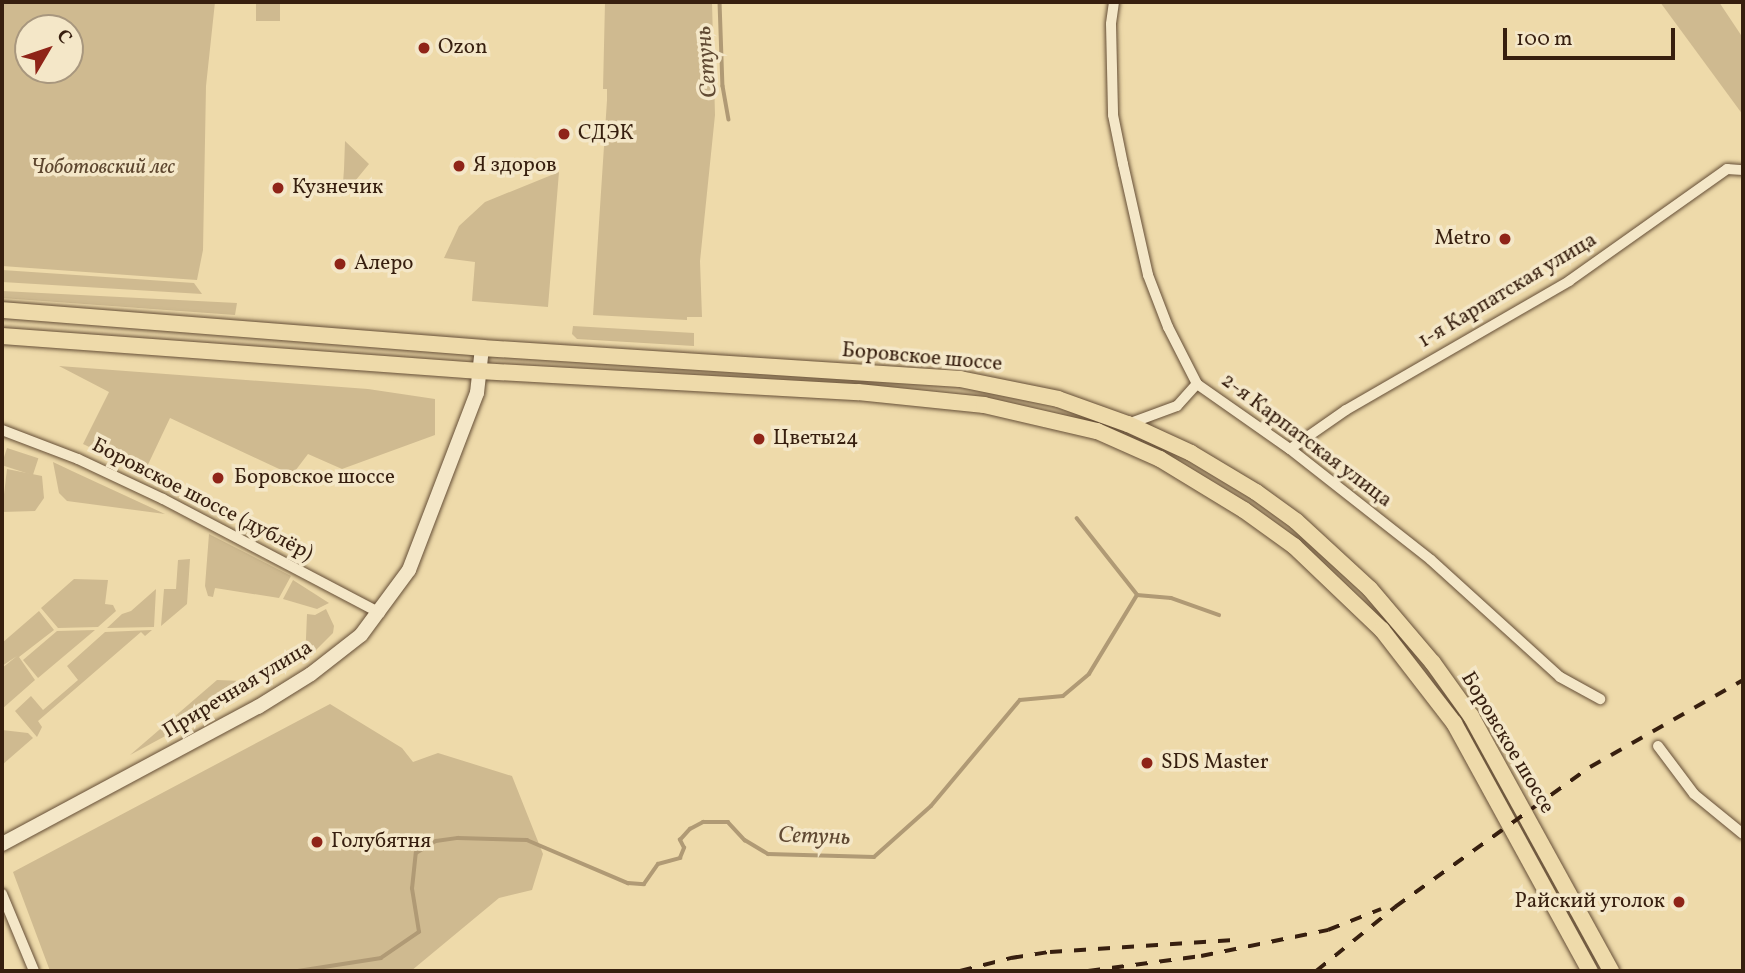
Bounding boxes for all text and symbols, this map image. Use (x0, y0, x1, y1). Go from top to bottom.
north arrow (14, 14, 84, 84)
scale bar (1507, 14, 1678, 58)
text: С (50, 24, 78, 50)
water label: Сетунь (690, 25, 724, 99)
text: 100 m (1516, 25, 1573, 54)
place label: Ozon (438, 35, 488, 61)
marker: Ozon (416, 40, 432, 56)
place label: СДЭК (578, 121, 634, 147)
marker: СДЭК (556, 126, 572, 142)
place label: Я здоров (473, 153, 557, 179)
park label: Чоботовский лес (31, 155, 175, 181)
marker: Я здоров (451, 158, 467, 174)
place label: Кузнечик (292, 175, 383, 201)
marker: Кузнечик (270, 180, 286, 196)
place label: Metro (1435, 226, 1491, 252)
street label: 1-я Карпатская улица (1414, 228, 1602, 354)
marker: Metro (1497, 231, 1513, 247)
place label: Алеро (354, 251, 413, 277)
marker: Алеро (332, 256, 348, 272)
street label: Боровское шоссе (841, 338, 1003, 378)
street label: 2-я Карпатская улица (1215, 368, 1397, 514)
place label: Цветы24 (773, 426, 859, 452)
marker: Цветы24 (751, 431, 767, 447)
street label: Боровское шоссе (дублёр) (87, 433, 317, 567)
place label: Боровское шоссе (234, 465, 395, 491)
marker: Боровское шоссе (208, 468, 228, 488)
street label: Приречная улица (158, 635, 318, 745)
street label: Боровское шоссе (1455, 668, 1559, 818)
place label: SDS Master (1161, 750, 1269, 776)
marker: SDS Master (1139, 755, 1155, 771)
water label: Сетунь (777, 822, 851, 852)
place label: Голубятня (331, 829, 431, 855)
marker: Голубятня (309, 834, 325, 850)
place label: Райский уголок (1514, 889, 1665, 915)
marker: Райский уголок (1671, 894, 1687, 910)

